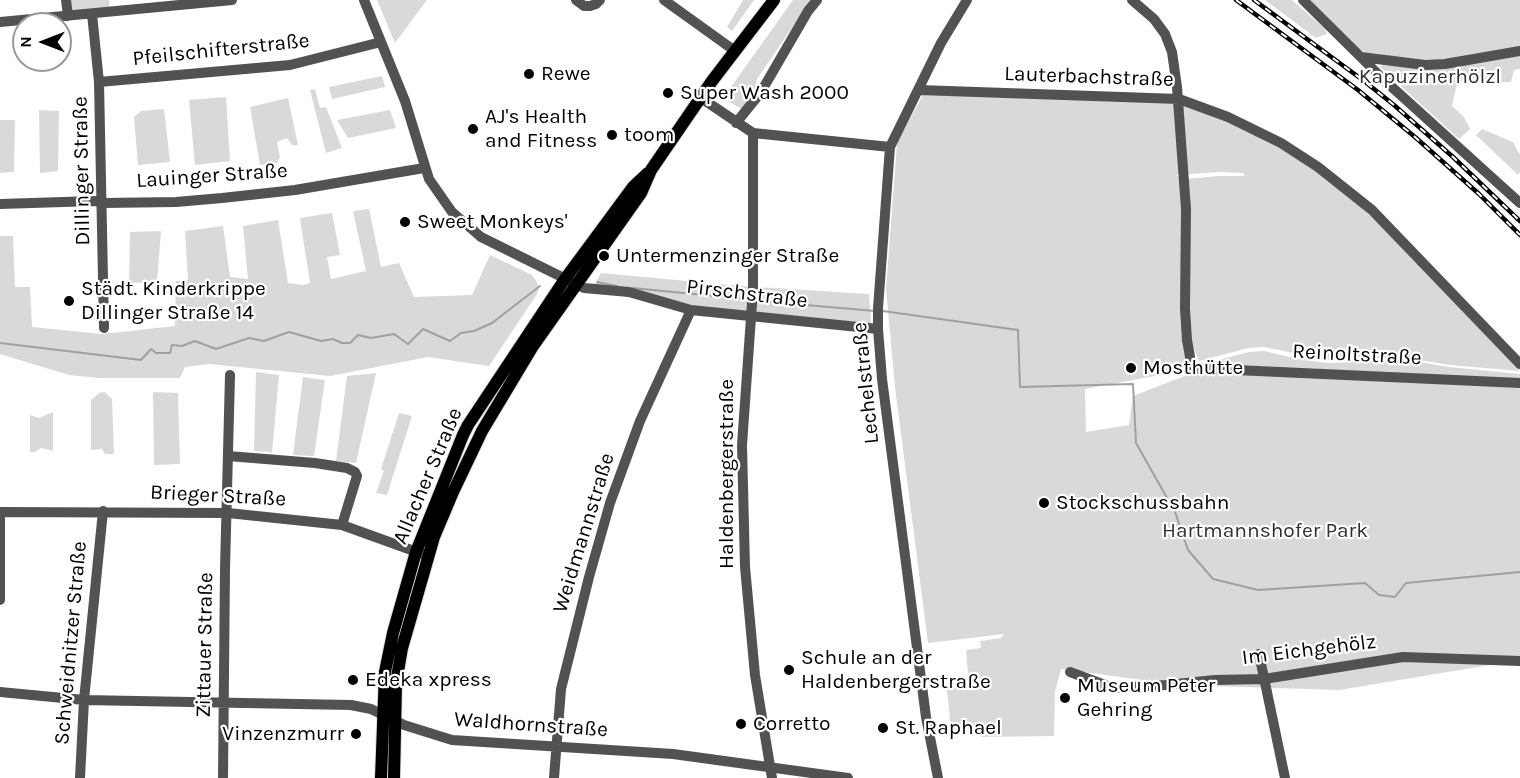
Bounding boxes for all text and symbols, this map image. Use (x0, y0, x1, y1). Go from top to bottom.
north arrow (12, 12, 72, 72)
street label: Pfeilschifterstraße (131, 28, 311, 72)
text: N (16, 36, 35, 48)
place label: Rewe (541, 61, 591, 87)
street label: Lauterbachstraße (1004, 61, 1174, 93)
park label: Kapuzinerhölzl (1359, 64, 1501, 90)
marker: Rewe (522, 67, 536, 81)
place label: Super Wash 2000 (680, 80, 849, 106)
marker: Super Wash 2000 (661, 86, 675, 100)
street label: Dillinger Straße (68, 96, 96, 246)
place label: AJ's Health and Fitness (485, 104, 597, 154)
marker: AJ's Health and Fitness (466, 122, 480, 136)
place label: toom (624, 122, 674, 148)
marker: toom (605, 128, 619, 142)
street label: Lauinger Straße (135, 158, 289, 194)
place label: Sweet Monkeys' (417, 209, 568, 235)
marker: Sweet Monkeys' (398, 215, 412, 229)
place label: Untermenzinger Straße (616, 243, 839, 269)
marker: Untermenzinger Straße (597, 249, 611, 263)
street label: Pirschstraße (685, 274, 809, 314)
place label: Städt. Kinderkrippe Dillinger Straße 14 (81, 276, 266, 326)
marker: Städt. Kinderkrippe Dillinger Straße 14 (62, 294, 76, 308)
street label: Lechelstraße (847, 321, 885, 445)
street label: Reinoltstraße (1292, 339, 1422, 371)
place label: Mosthütte (1143, 355, 1243, 381)
marker: Mosthütte (1124, 361, 1138, 375)
street label: Haldenbergerstraße (714, 379, 740, 569)
street label: Allacher Straße (388, 404, 468, 548)
street label: Weidmannstraße (548, 450, 620, 616)
street label: Brieger Straße (149, 480, 287, 512)
place label: Stockschussbahn (1056, 490, 1229, 516)
marker: Stockschussbahn (1037, 496, 1051, 510)
park label: Hartmannshofer Park (1162, 518, 1368, 544)
street label: Schweidnitzer Straße (50, 540, 92, 746)
street label: Zittauer Straße (191, 572, 219, 718)
street label: Im Eichgehölz (1241, 629, 1377, 671)
place label: Schule an der Haldenbergerstraße (801, 645, 991, 695)
marker: Schule an der Haldenbergerstraße (782, 663, 796, 677)
place label: Edeka xpress (365, 667, 492, 693)
marker: Edeka xpress (346, 673, 360, 687)
place label: Museum Peter Gehring (1077, 673, 1215, 723)
marker: Museum Peter Gehring (1058, 691, 1072, 705)
street label: Waldhornstraße (453, 707, 609, 743)
place label: Corretto (753, 711, 831, 737)
place label: St. Raphael (895, 715, 1002, 741)
marker: Corretto (734, 717, 748, 731)
place label: Vinzenzmurr (222, 721, 344, 747)
marker: St. Raphael (876, 721, 890, 735)
marker: Vinzenzmurr (349, 727, 363, 741)

